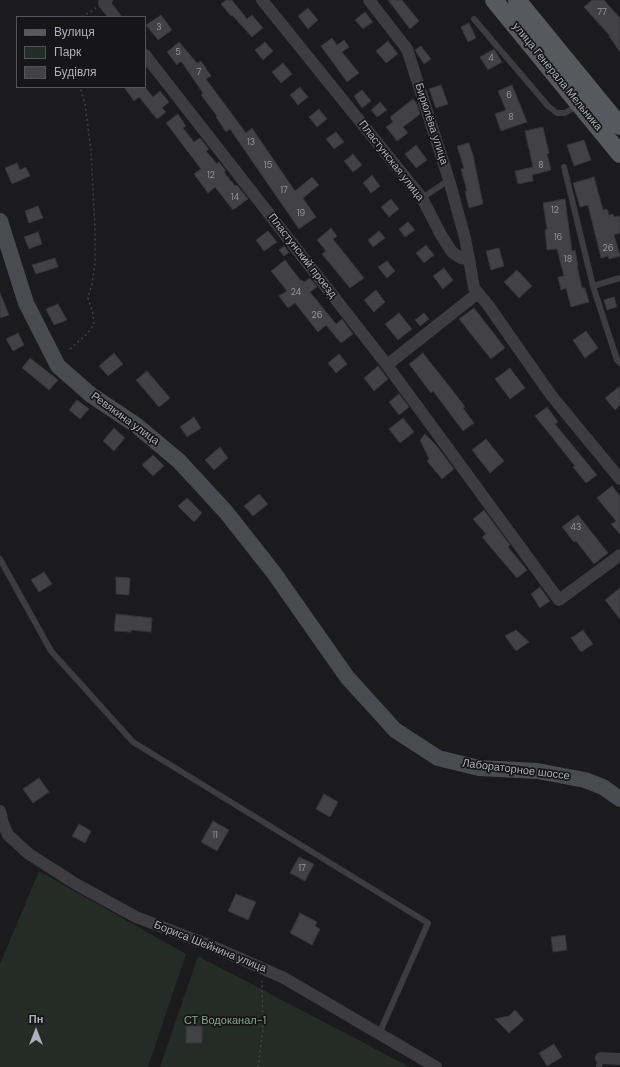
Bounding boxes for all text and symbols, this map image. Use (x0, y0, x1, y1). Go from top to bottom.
house number: 77 (597, 8, 607, 18)
legend (16, 16, 146, 88)
street label: улица Генерала Мельника (509, 20, 605, 134)
house number: 3 (156, 23, 162, 33)
text: Вулиця (54, 24, 95, 40)
text: Парк (54, 44, 81, 60)
house number: 5 (175, 48, 181, 58)
house number: 4 (488, 54, 494, 64)
text: Будівля (54, 64, 96, 80)
house number: 7 (197, 68, 201, 78)
street label: Бирюлёва улица (412, 82, 450, 166)
house number: 6 (506, 91, 512, 101)
house number: 8 (508, 113, 514, 123)
street label: Пластунская улица (355, 118, 427, 204)
house number: 13 (247, 138, 255, 148)
house number: 15 (264, 161, 272, 171)
house number: 8 (538, 161, 544, 171)
house number: 12 (207, 171, 215, 181)
house number: 17 (280, 186, 288, 196)
house number: 14 (231, 193, 239, 203)
house number: 12 (551, 206, 559, 216)
house number: 19 (297, 209, 305, 219)
street label: Пластунский проезд (265, 211, 339, 301)
house number: 16 (554, 233, 562, 243)
house number: 26 (603, 244, 613, 254)
house number: 18 (564, 255, 572, 265)
house number: 24 (291, 288, 301, 298)
house number: 26 (312, 311, 322, 321)
street label: Ревякина улица (88, 390, 162, 448)
house number: 43 (571, 523, 581, 533)
street label: Лабораторное шоссе (462, 757, 570, 783)
house number: 11 (212, 831, 218, 841)
house number: 17 (298, 864, 306, 874)
street label: Бориса Шейнина улица (152, 918, 268, 976)
north arrow (16, 1011, 56, 1051)
text: Пн (29, 1012, 43, 1026)
park label: СТ Водоканал-1 (184, 1014, 266, 1028)

